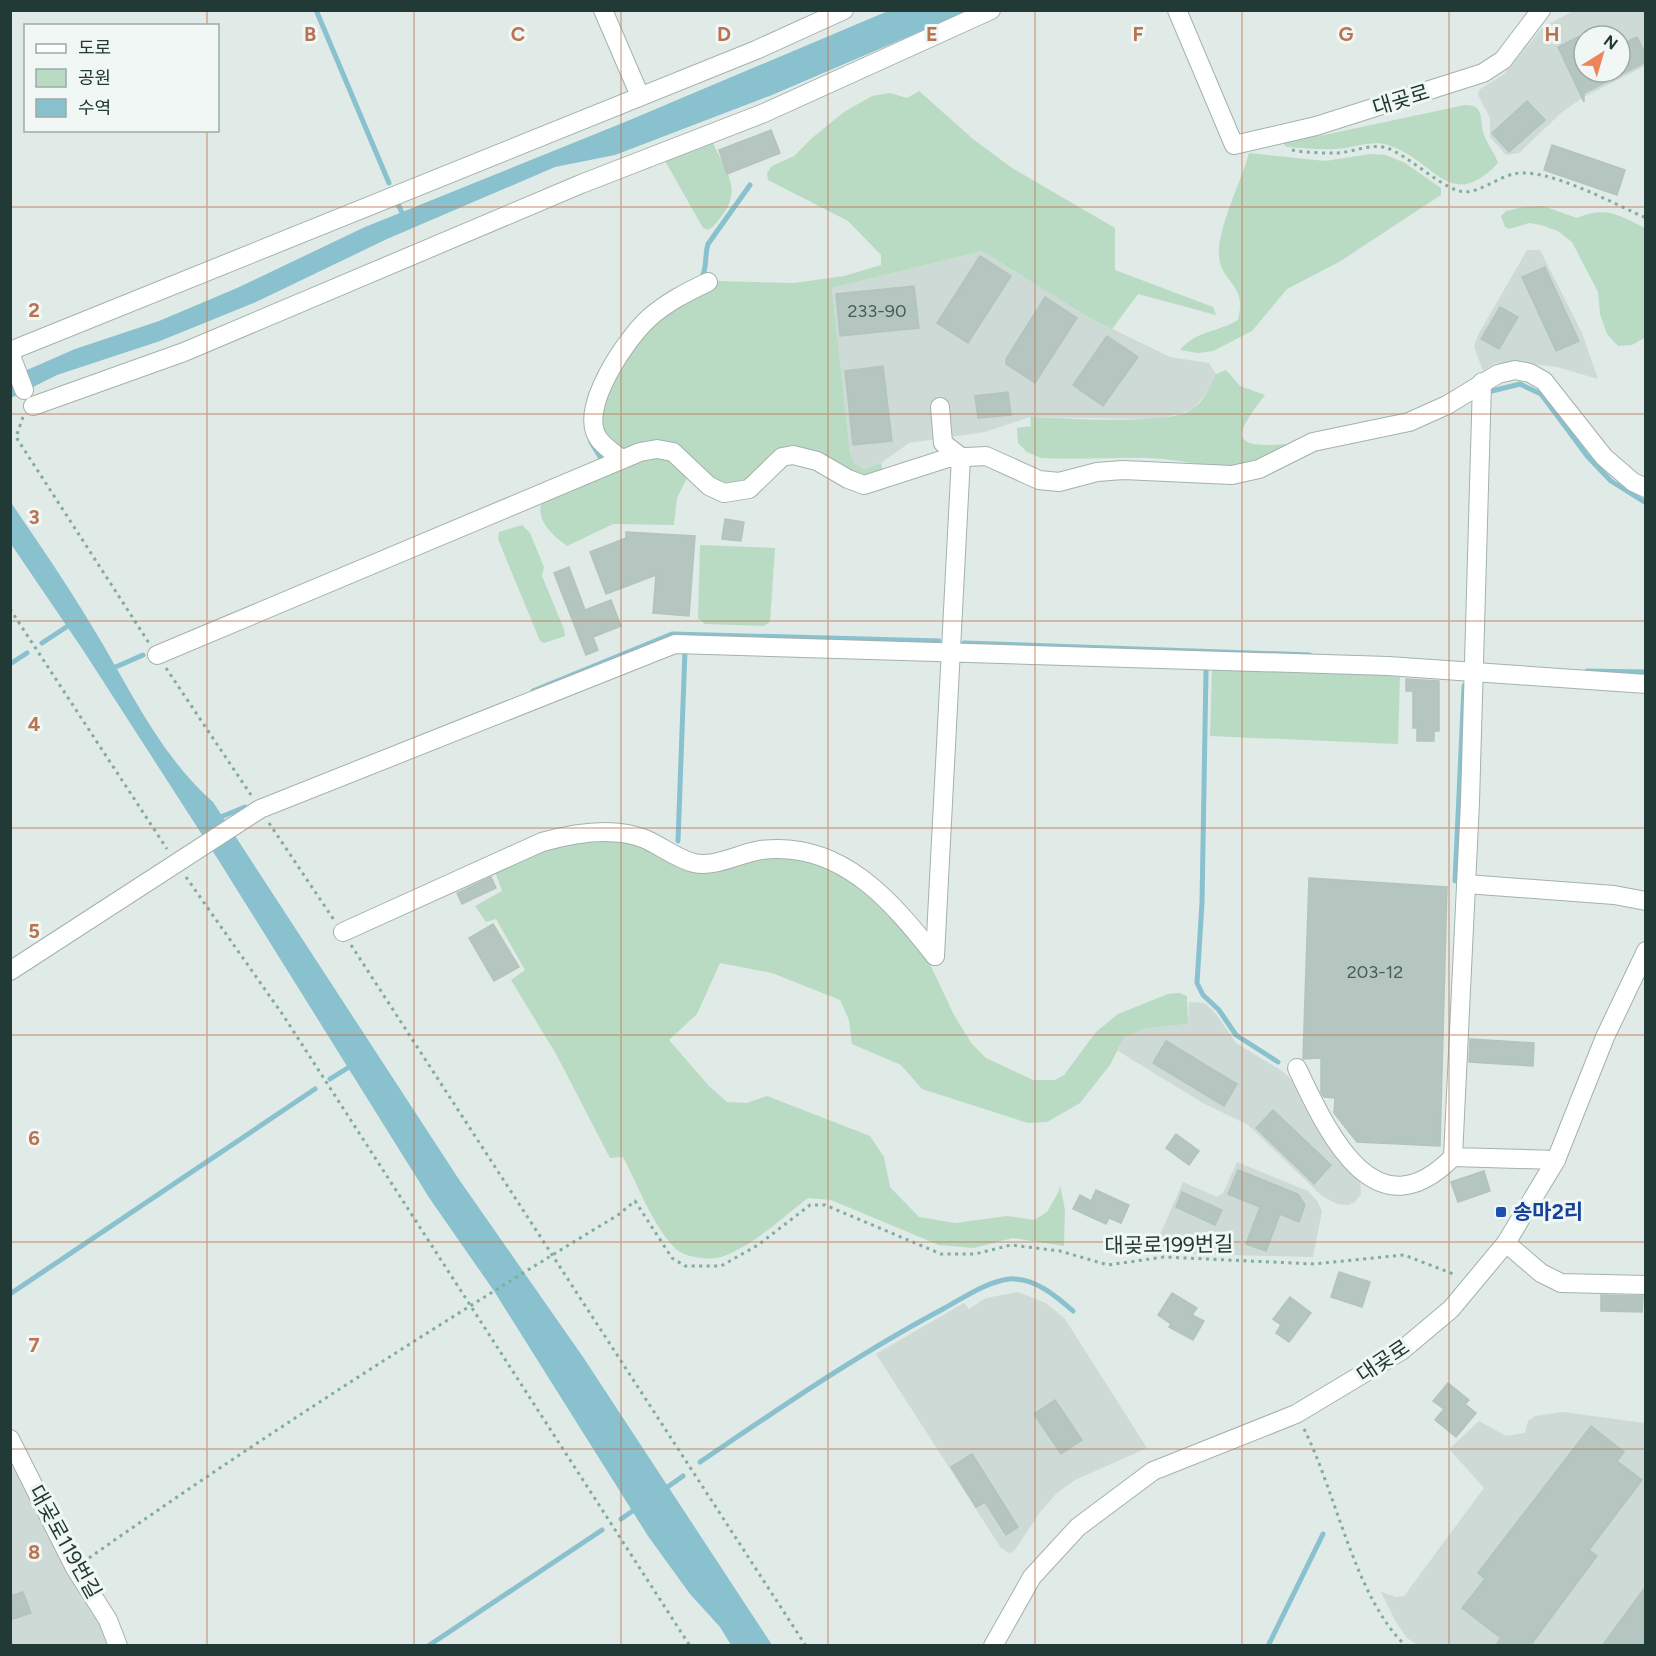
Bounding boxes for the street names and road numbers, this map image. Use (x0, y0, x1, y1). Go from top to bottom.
street label: 대곶로 (1369, 79, 1432, 120)
street label: 대곶로199번길 (1104, 1231, 1234, 1258)
street label: 대곶로 (1352, 1334, 1414, 1387)
street label: 대곶로119번길 (24, 1481, 107, 1603)

